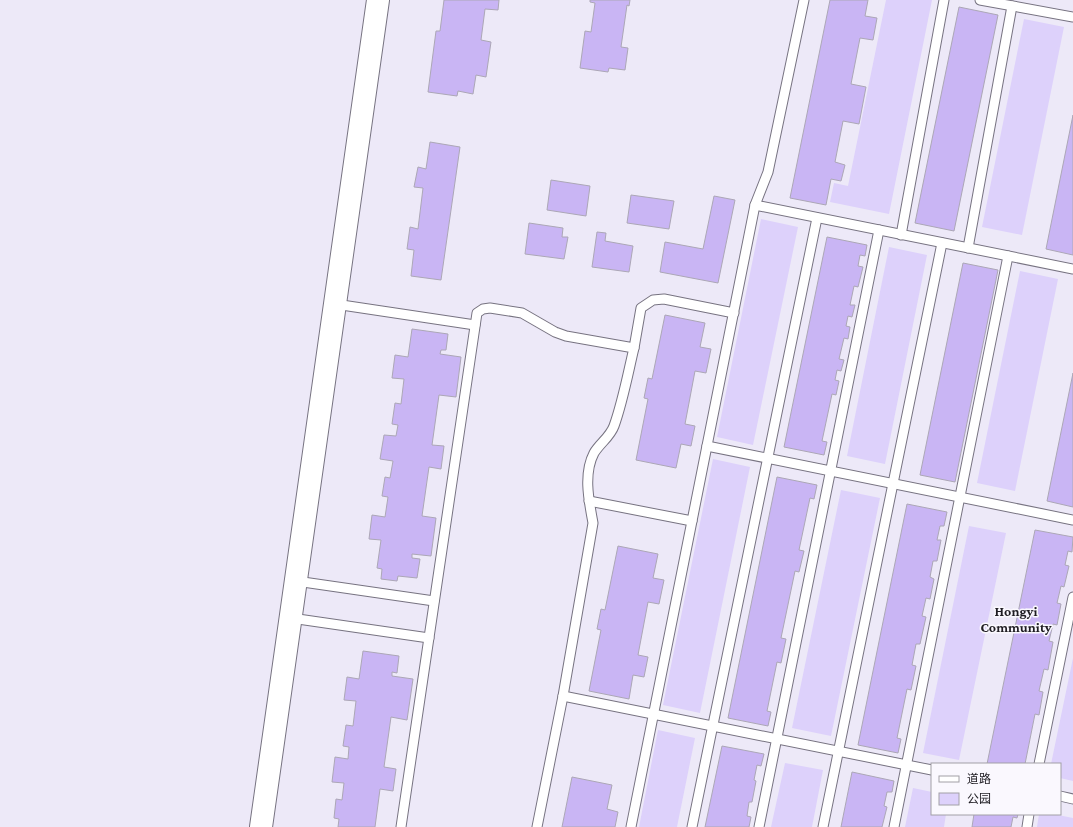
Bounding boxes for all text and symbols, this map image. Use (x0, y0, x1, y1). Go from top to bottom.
district label: Hongyi Community (980, 603, 1052, 635)
legend (931, 763, 1061, 815)
text: 道路 (967, 772, 991, 786)
text: 公园 (967, 792, 991, 806)

